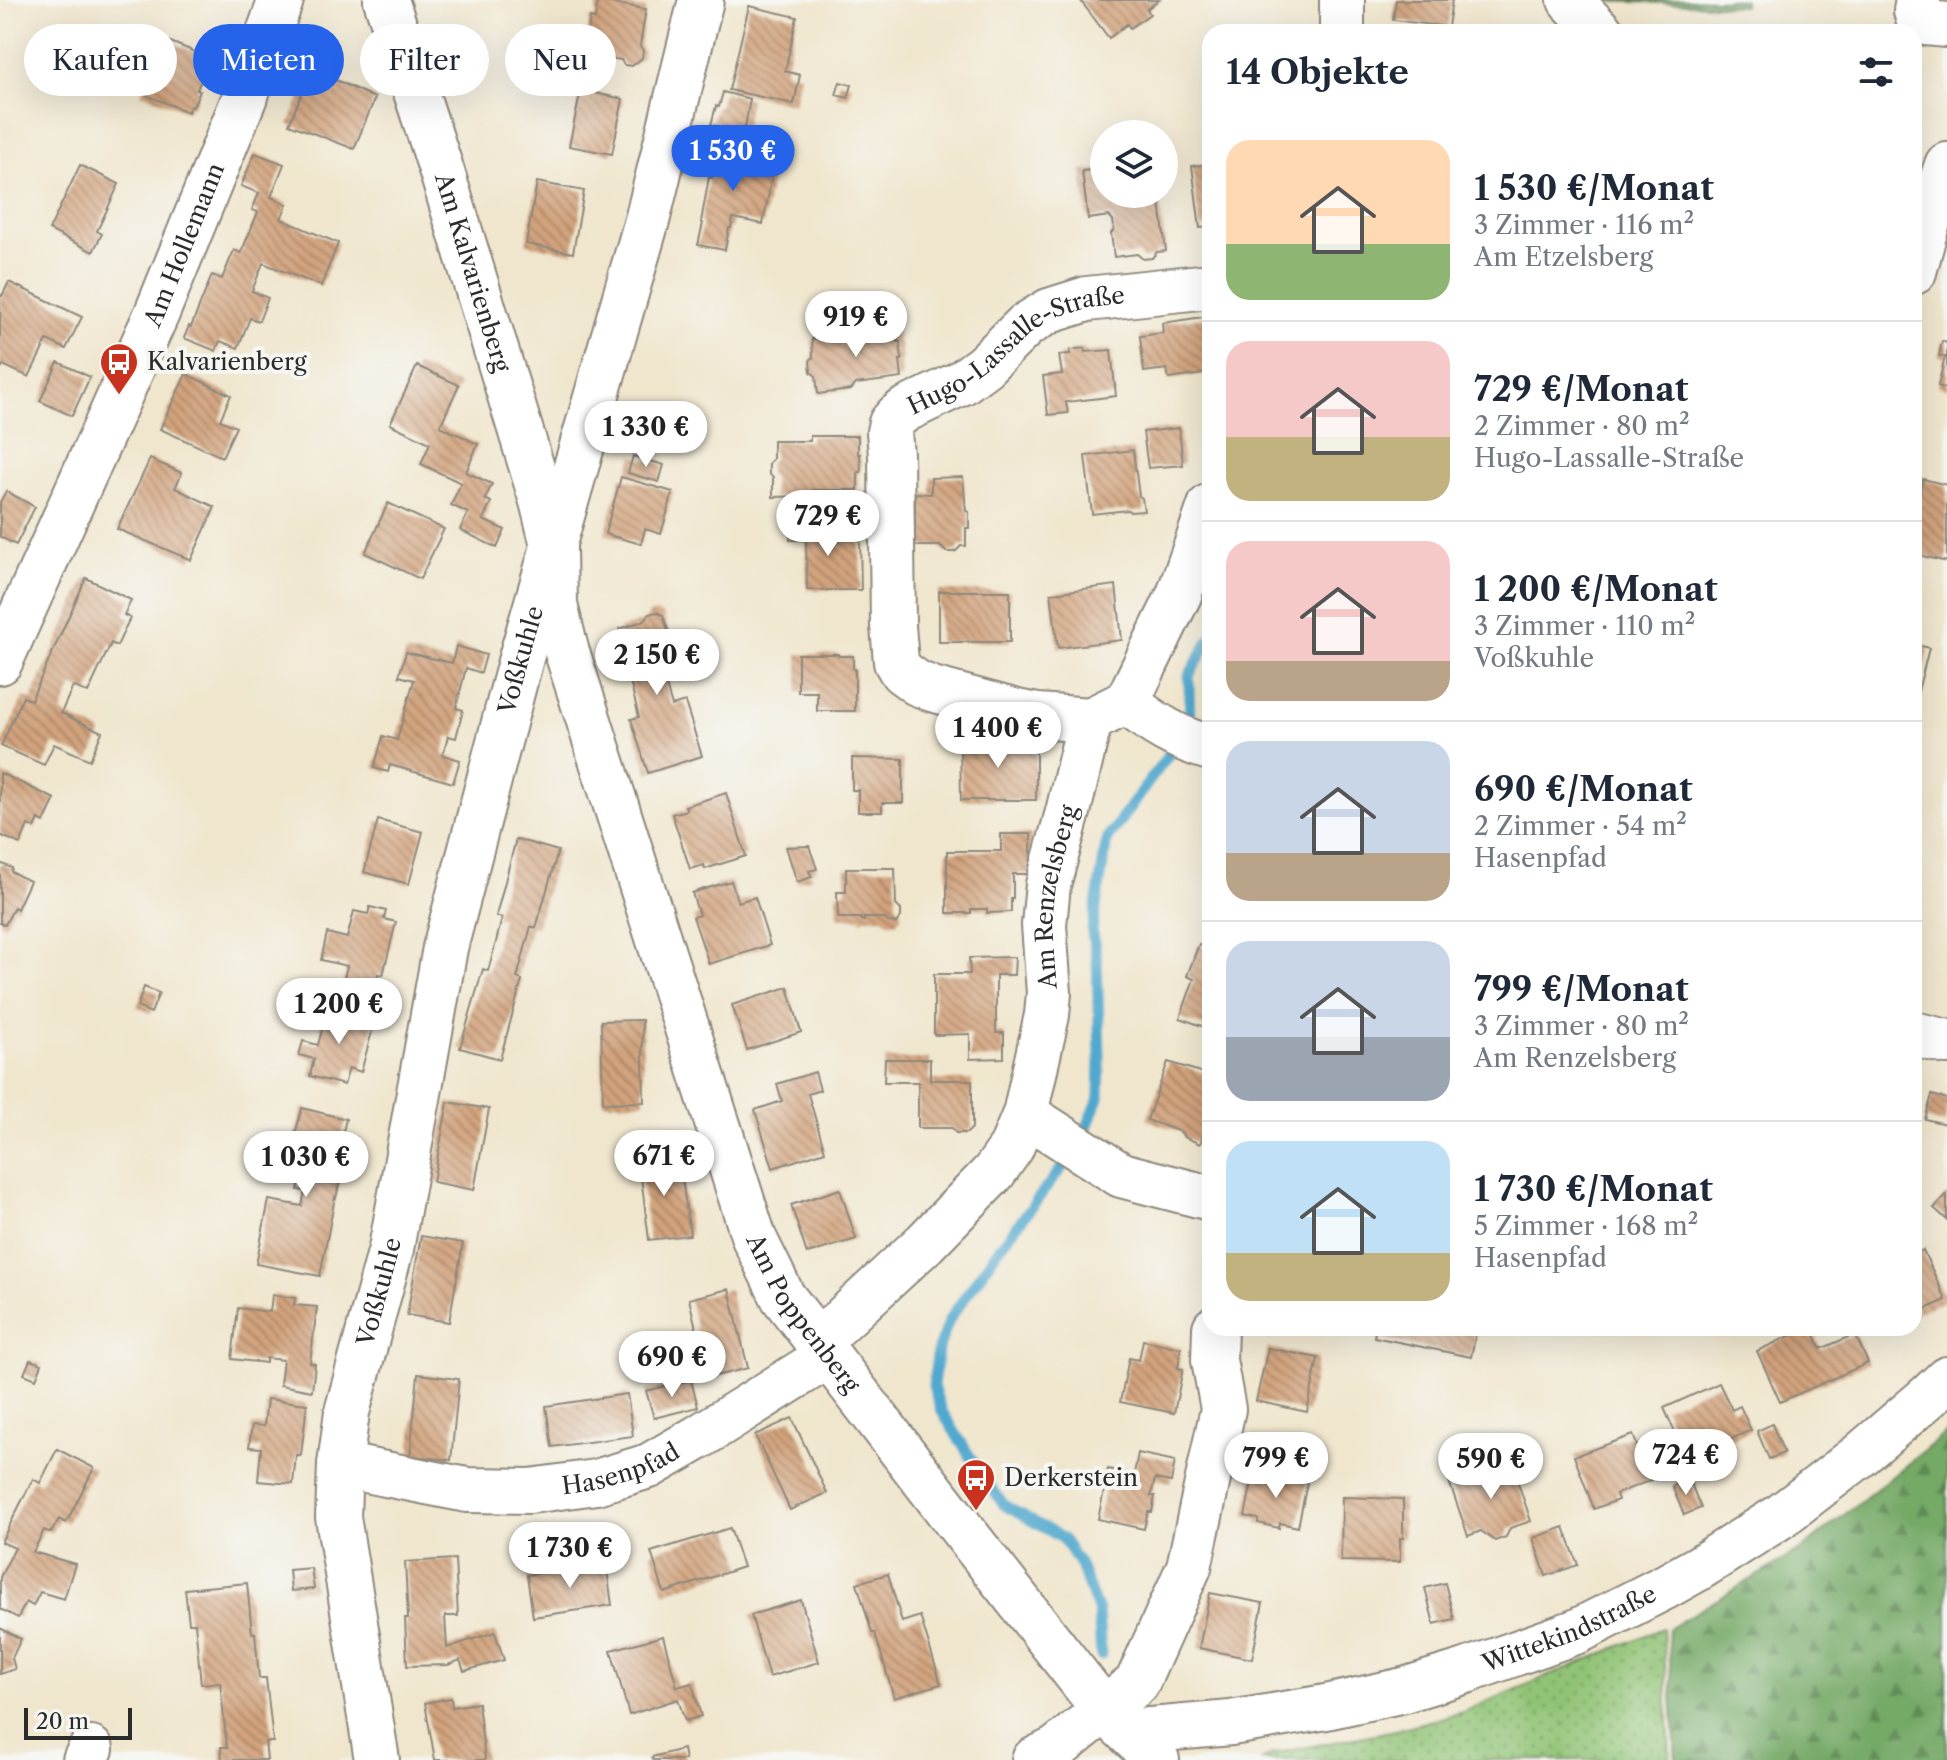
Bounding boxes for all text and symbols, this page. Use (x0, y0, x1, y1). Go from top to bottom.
chip: Kaufen (24, 24, 177, 96)
chip: Mieten (193, 24, 344, 96)
chip: Filter (360, 24, 489, 96)
chip: Neu (505, 24, 616, 96)
icon: filters (1854, 50, 1898, 94)
text: 14 Objekte (1226, 51, 1409, 93)
map controls (1090, 120, 1178, 208)
button: layers (1090, 120, 1178, 208)
pin: 1 530 € (659, 125, 807, 193)
text: 1 530 € (690, 135, 776, 167)
street label: Am Hollemann (137, 159, 230, 332)
text: 1 530 €/Monat (1474, 167, 1714, 209)
street label: Am Kalvarienberg (429, 169, 517, 376)
icon: home (1290, 172, 1386, 268)
text: 3 Zimmer · 116 m² (1474, 209, 1694, 241)
text: Am Etzelsberg (1474, 241, 1653, 273)
street label: Hugo-Lassalle-Straße (903, 280, 1126, 421)
pin: 919 € (800, 291, 912, 359)
text: 919 € (823, 301, 889, 333)
bus stop icon: Kalvarienberg (98, 341, 140, 396)
place label: Kalvarienberg (147, 347, 307, 376)
text: 729 €/Monat (1474, 368, 1689, 410)
icon: home (1290, 373, 1386, 469)
pin: 1 330 € (572, 401, 720, 469)
text: 2 Zimmer · 80 m² (1474, 410, 1690, 442)
text: 1 330 € (602, 411, 690, 443)
text: Hugo-Lassalle-Straße (1474, 442, 1744, 474)
pin: 729 € (772, 490, 884, 558)
text: 729 € (794, 500, 862, 532)
text: 1 200 €/Monat (1474, 568, 1718, 610)
icon: home (1290, 573, 1386, 669)
street label: Voßkuhle (492, 603, 549, 718)
text: 3 Zimmer · 110 m² (1474, 610, 1695, 642)
pin: 2 150 € (583, 629, 731, 697)
text: 2 150 € (613, 639, 701, 671)
text: Voßkuhle (1474, 642, 1594, 674)
pin: 1 400 € (924, 702, 1072, 770)
text: 1 400 € (953, 712, 1043, 744)
text: 690 €/Monat (1474, 768, 1693, 810)
icon: home (1290, 773, 1386, 869)
street label: Am Renzelsberg (1029, 802, 1083, 991)
text: 2 Zimmer · 54 m² (1474, 810, 1687, 842)
text: Hasenpfad (1474, 842, 1607, 874)
text: 799 €/Monat (1474, 968, 1689, 1010)
icon: home (1290, 973, 1386, 1069)
pin: 1 200 € (265, 978, 413, 1046)
text: 1 200 € (294, 988, 384, 1020)
text: 3 Zimmer · 80 m² (1474, 1010, 1689, 1042)
text: Am Renzelsberg (1474, 1042, 1676, 1074)
pin: 671 € (608, 1130, 720, 1198)
pin: 1 030 € (232, 1131, 380, 1199)
text: 671 € (632, 1140, 696, 1172)
text: 1 030 € (261, 1141, 351, 1173)
text: 1 730 €/Monat (1474, 1168, 1713, 1210)
icon: home (1290, 1173, 1386, 1269)
text: 5 Zimmer · 168 m² (1474, 1210, 1698, 1242)
street label: Am Poppenberg (740, 1228, 867, 1398)
street label: Voßkuhle (350, 1236, 407, 1350)
text: Hasenpfad (1474, 1242, 1607, 1274)
pin: 690 € (616, 1331, 728, 1399)
text: 690 € (637, 1341, 707, 1373)
pin: 724 € (1630, 1429, 1742, 1497)
pin: 799 € (1220, 1432, 1332, 1500)
pin: 590 € (1435, 1433, 1547, 1501)
street label: Hasenpfad (560, 1436, 685, 1501)
text: 724 € (1652, 1439, 1720, 1471)
text: 799 € (1242, 1442, 1310, 1474)
text: 590 € (1456, 1443, 1526, 1475)
bus stop icon: Derkerstein (955, 1457, 997, 1512)
place label: Derkerstein (1004, 1463, 1138, 1492)
pin: 1 730 € (496, 1522, 644, 1590)
text: 1 730 € (527, 1532, 613, 1564)
street label: Wittekindstraße (1477, 1579, 1661, 1678)
scale bar (24, 1704, 132, 1740)
text: 20 m (36, 1708, 89, 1735)

